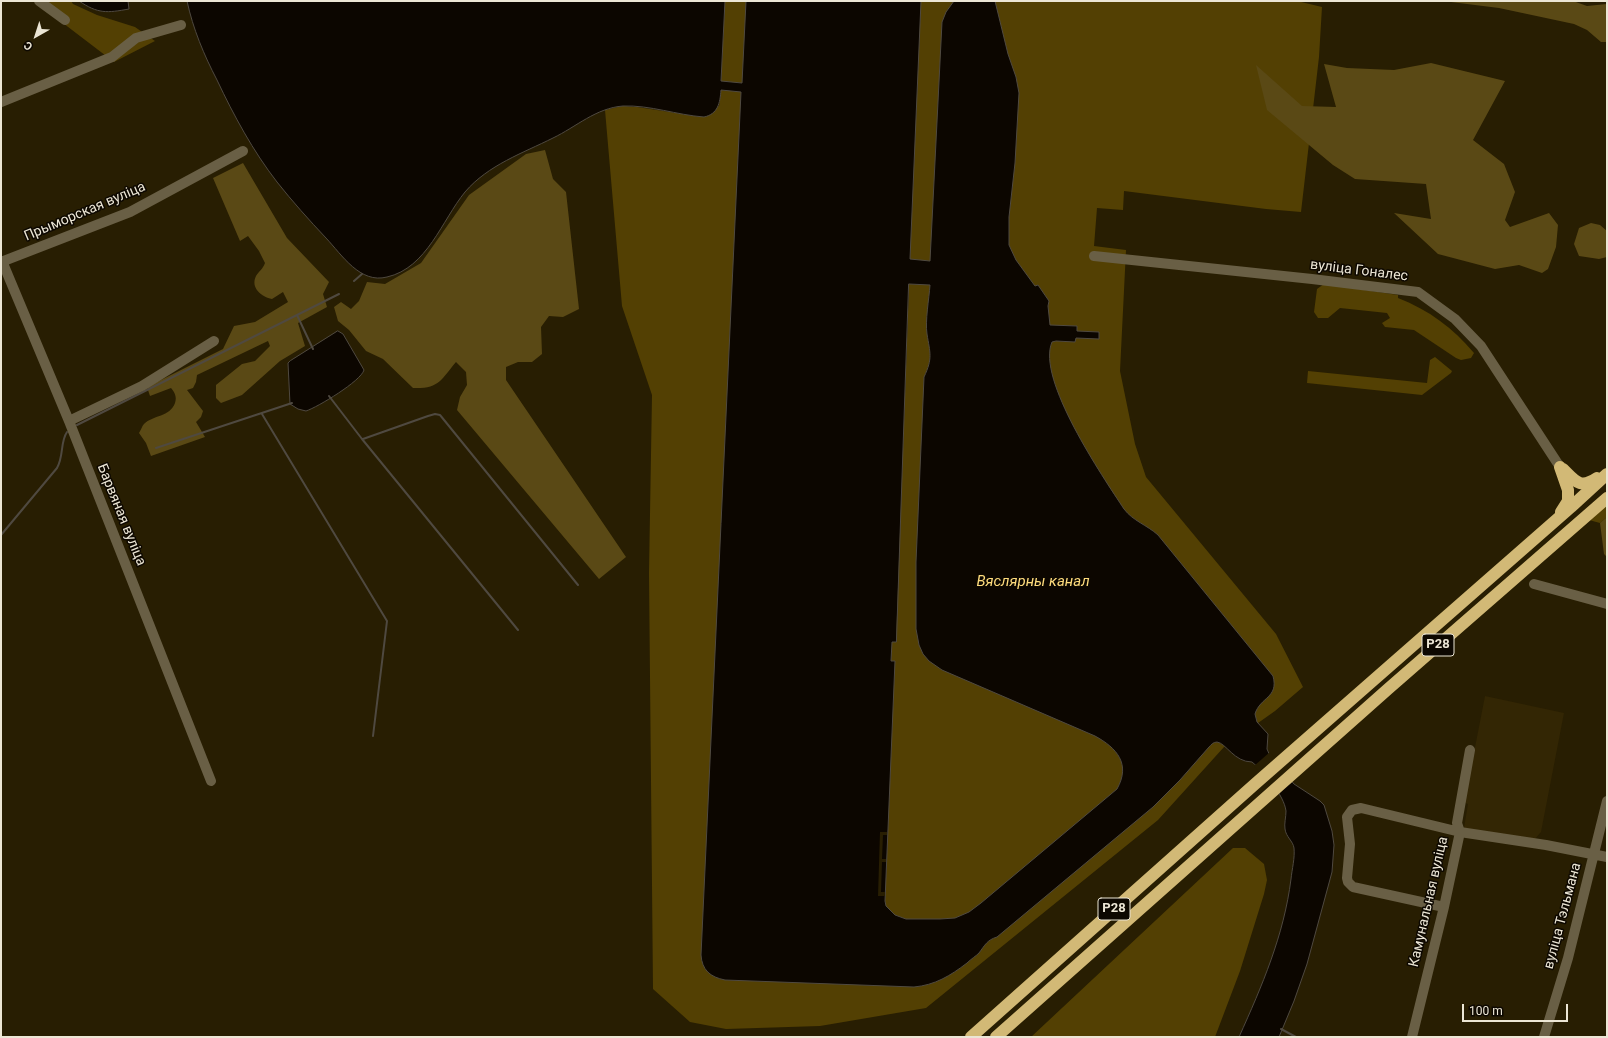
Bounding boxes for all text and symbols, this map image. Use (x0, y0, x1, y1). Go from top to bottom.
north arrow (16, 16, 56, 56)
text: С (21, 38, 35, 53)
street label: Прыморская вуліца (22, 179, 148, 245)
street label: вуліца Гоналес (1309, 257, 1409, 285)
street label: Барвяная вуліца (93, 462, 149, 568)
water label: Вяслярны канал (976, 573, 1090, 591)
road number: Р28 (1422, 634, 1454, 656)
street label: Камунальная вуліца (1406, 835, 1452, 969)
street label: вуліца Тэльмана (1541, 861, 1585, 971)
road number: Р28 (1098, 898, 1130, 920)
scale bar (1464, 996, 1570, 1022)
text: 100 m (1469, 1004, 1503, 1018)

